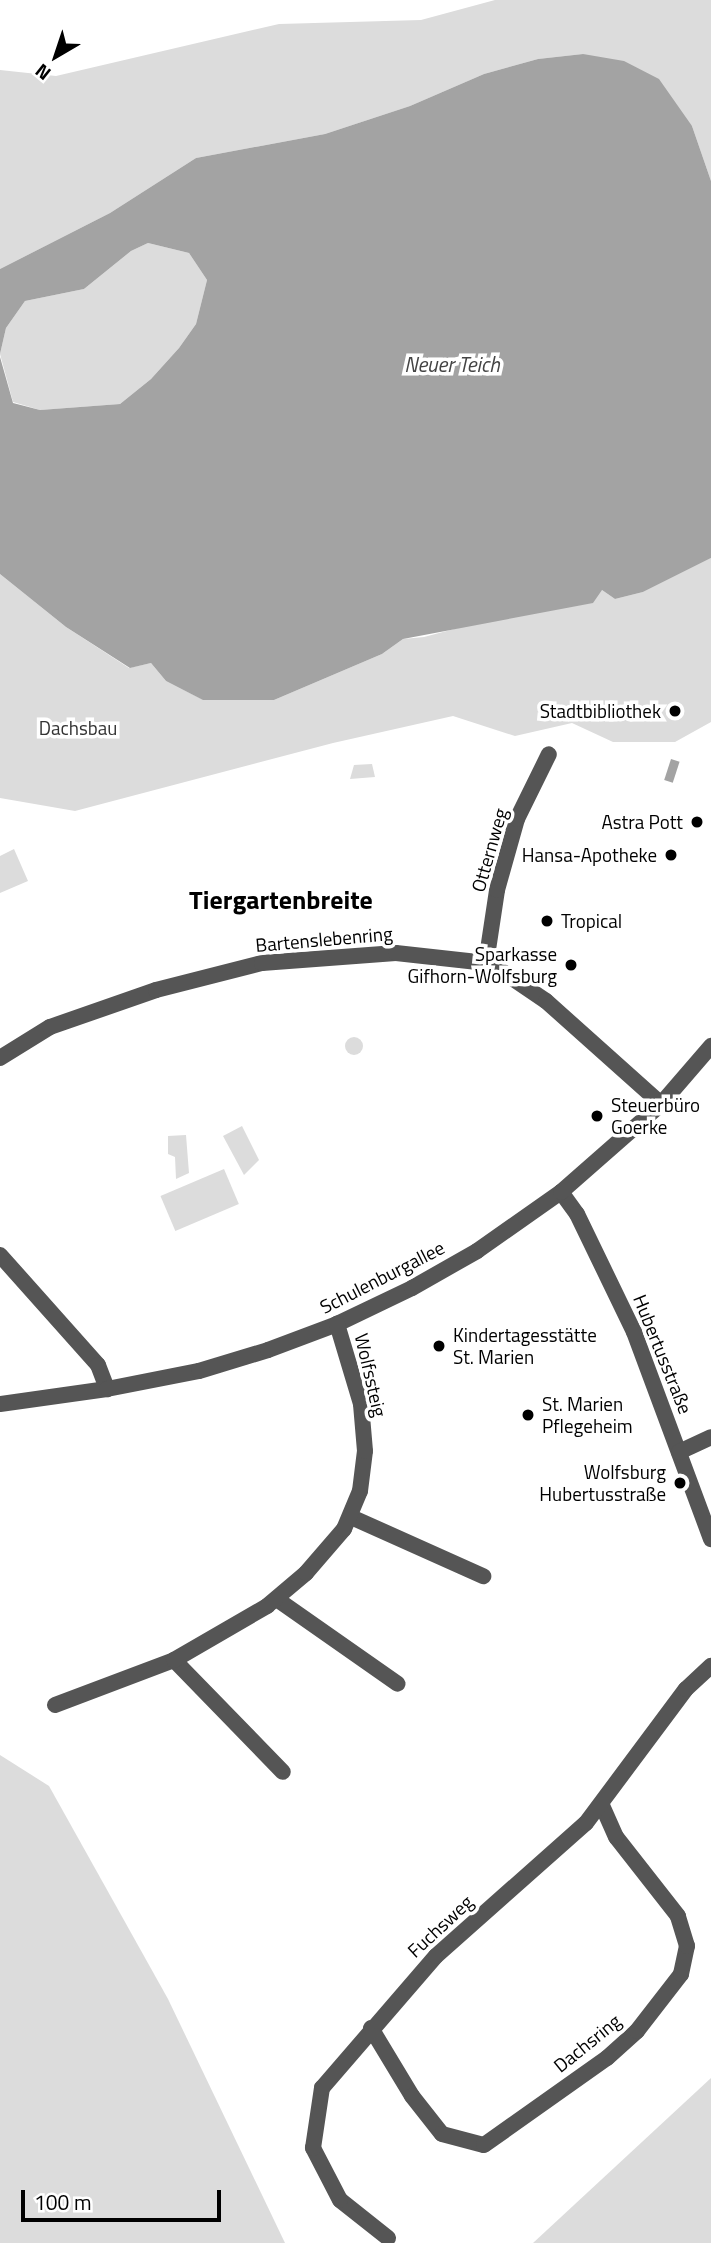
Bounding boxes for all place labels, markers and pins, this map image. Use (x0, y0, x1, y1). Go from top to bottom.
place label: Stadtbibliothek (540, 700, 661, 722)
marker: Stadtbibliothek (667, 703, 683, 719)
place label: Astra Pott (601, 811, 683, 833)
marker: Astra Pott (689, 814, 705, 830)
place label: Hansa-Apotheke (522, 844, 657, 866)
marker: Hansa-Apotheke (663, 847, 679, 863)
place label: Tropical (561, 910, 622, 932)
marker: Tropical (539, 913, 555, 929)
place label: Sparkasse Gifhorn-Wolfsburg (408, 943, 557, 987)
marker: Sparkasse Gifhorn-Wolfsburg (563, 957, 579, 973)
place label: Steuerbüro Goerke (611, 1094, 700, 1138)
marker: Steuerbüro Goerke (589, 1108, 605, 1124)
place label: Kindertagesstätte St. Marien (453, 1324, 597, 1368)
marker: Kindertagesstätte St. Marien (431, 1338, 447, 1354)
place label: St. Marien Pflegeheim (542, 1393, 633, 1437)
marker: St. Marien Pflegeheim (520, 1407, 536, 1423)
place label: Wolfsburg Hubertusstraße (539, 1461, 666, 1505)
marker: Wolfsburg Hubertusstraße (672, 1475, 688, 1491)

